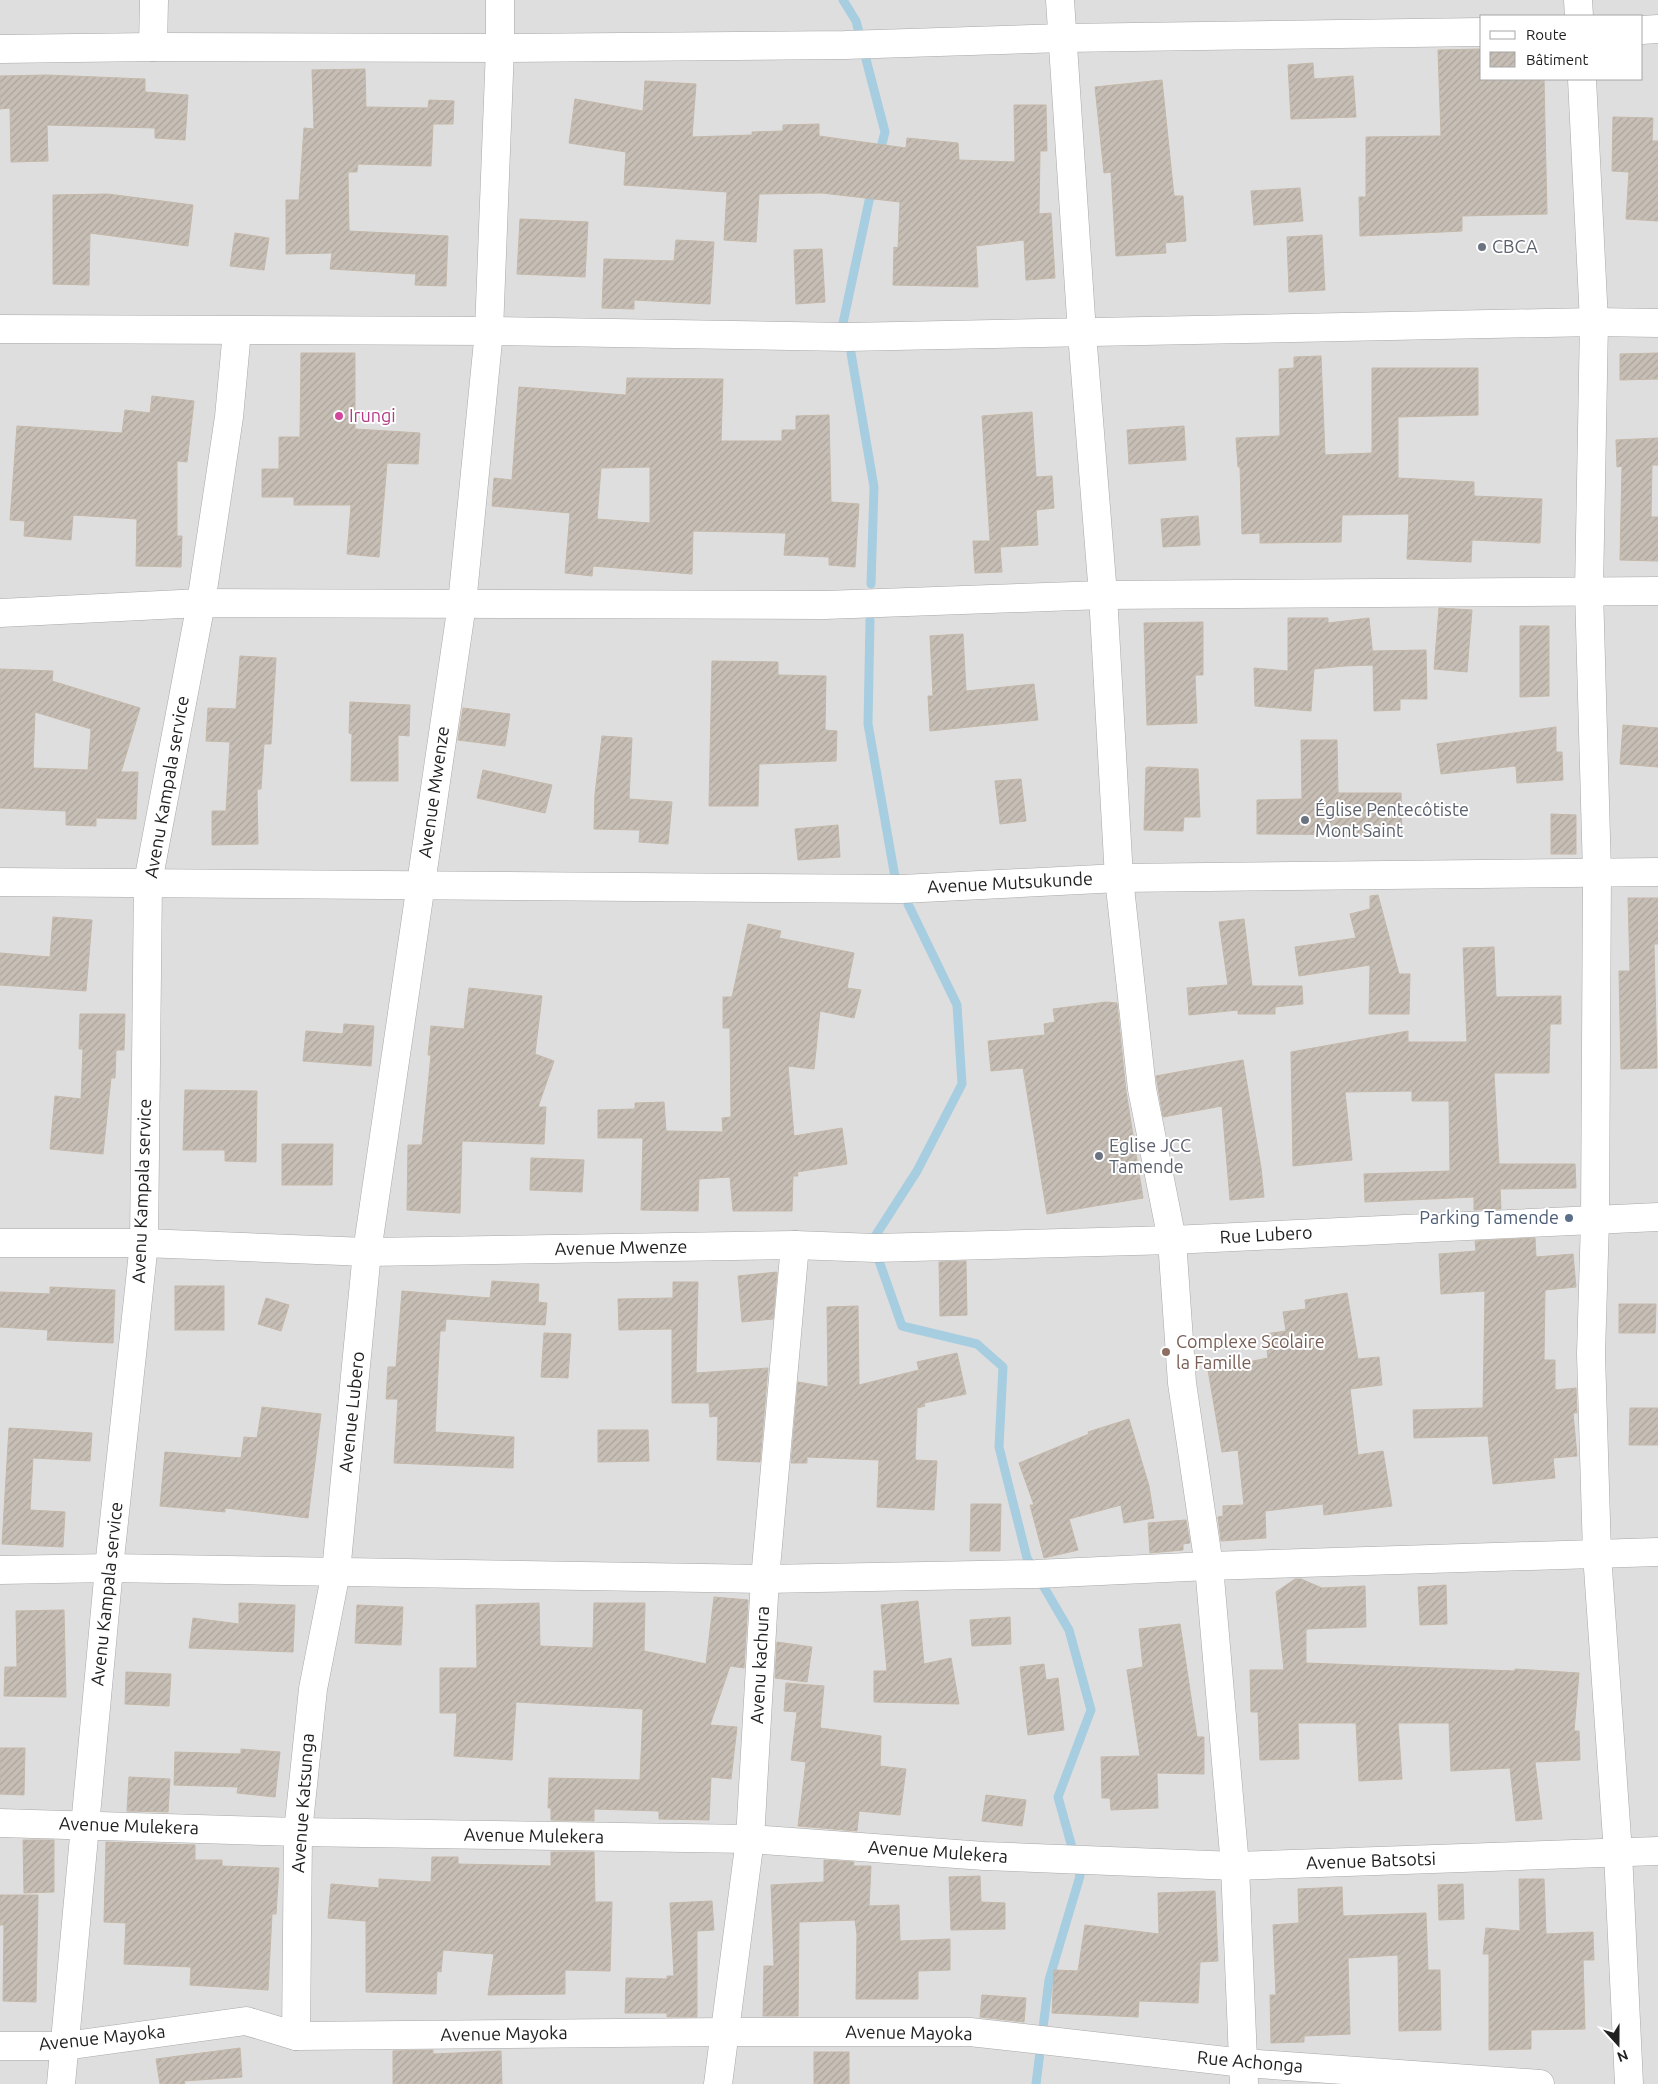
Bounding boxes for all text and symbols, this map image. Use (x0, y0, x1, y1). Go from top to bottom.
legend (1480, 15, 1643, 80)
text: Route (1526, 26, 1567, 43)
text: Bâtiment (1526, 51, 1589, 68)
place label: CBCA (1492, 236, 1538, 256)
marker: CBCA (1476, 241, 1488, 253)
place label: Irungi (349, 405, 396, 425)
marker: Irungi (333, 410, 345, 422)
street label: Avenu Kampala service (140, 694, 192, 880)
street label: Avenue Mwenze (414, 725, 452, 859)
place label: Église Pentecôtiste Mont Saint (1315, 798, 1469, 840)
marker: Église Pentecôtiste Mont Saint (1299, 814, 1311, 826)
street label: Avenue Mutsukunde (927, 868, 1093, 896)
street label: Avenu Kampala service (128, 1098, 154, 1284)
place label: Eglise JCC Tamende (1109, 1135, 1191, 1176)
marker: Eglise JCC Tamende (1093, 1150, 1105, 1162)
place label: Parking Tamende (1419, 1207, 1559, 1227)
marker: Parking Tamende (1563, 1212, 1575, 1224)
street label: Rue Lubero (1219, 1222, 1313, 1246)
street label: Avenue Mwenze (555, 1236, 687, 1258)
place label: Complexe Scolaire la Famille (1176, 1331, 1325, 1372)
marker: Complexe Scolaire la Famille (1160, 1346, 1172, 1358)
street label: Avenue Lubero (335, 1350, 367, 1474)
street label: Avenu Kampala service (86, 1501, 126, 1687)
street label: Avenu kachura (746, 1605, 772, 1724)
street label: Avenue Katsunga (287, 1732, 317, 1873)
street label: Avenue Mulekera (59, 1813, 199, 1837)
street label: Avenue Mulekera (464, 1824, 604, 1846)
street label: Avenue Mulekera (867, 1836, 1009, 1866)
street label: Avenue Batsotsi (1306, 1848, 1436, 1872)
north arrow (1593, 2019, 1643, 2069)
street label: Avenue Mayoka (38, 2020, 166, 2054)
street label: Avenue Mayoka (845, 2021, 973, 2043)
street label: Avenue Mayoka (440, 2022, 568, 2044)
street label: Rue Achonga (1196, 2046, 1304, 2076)
text: N (1615, 2047, 1630, 2065)

